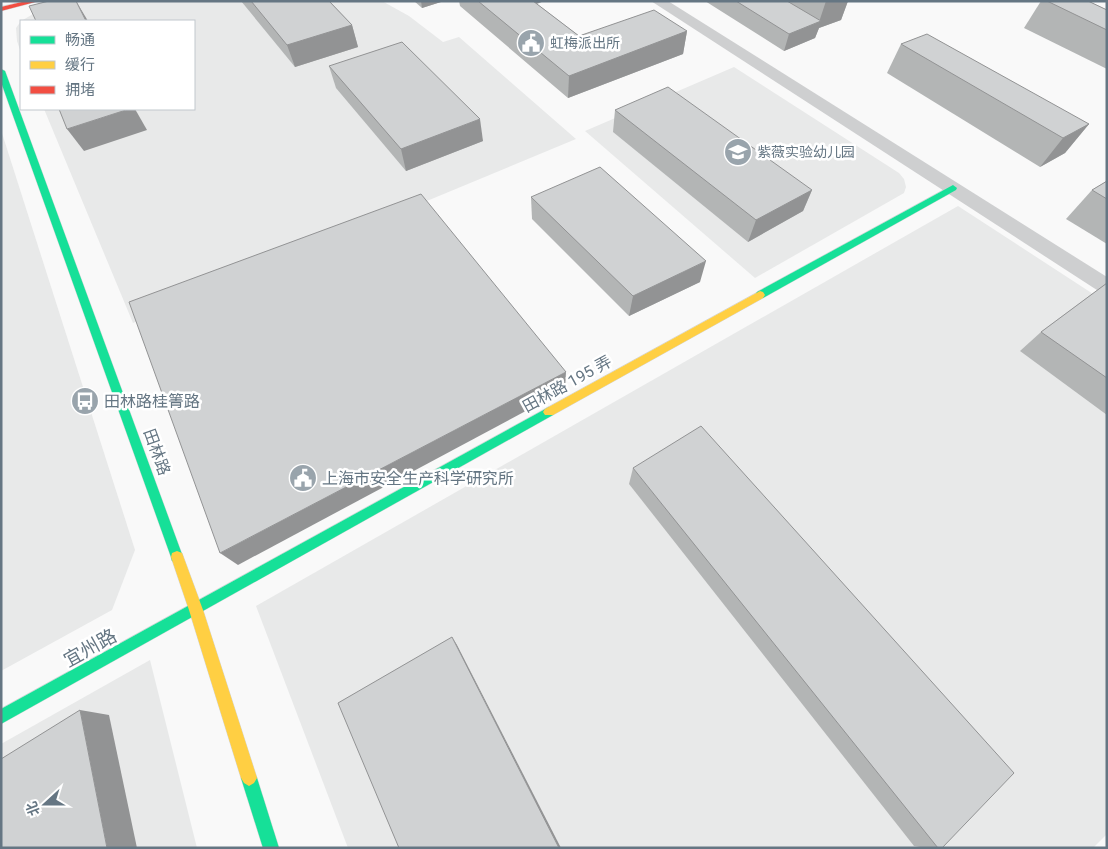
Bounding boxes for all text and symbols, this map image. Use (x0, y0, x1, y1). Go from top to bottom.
legend (20, 20, 195, 110)
public building icon: 虹梅派出所 (516, 28, 546, 58)
text: 畅通 (65, 31, 95, 49)
place label: 虹梅派出所 (550, 35, 620, 51)
text: 缓行 (65, 56, 95, 74)
text: 拥堵 (65, 81, 95, 99)
school or university icon: 紫薇实验幼儿园 (723, 137, 753, 167)
place label: 紫薇实验幼儿园 (757, 144, 855, 160)
street label: 田林路 195 弄 (519, 352, 615, 416)
bus stop icon: 田林路桂箐路 (70, 386, 100, 416)
place label: 田林路桂箐路 (104, 392, 200, 411)
street label: 田林路 (140, 426, 174, 478)
public building icon: 上海市安全生产科学研究所 (288, 463, 318, 493)
place label: 上海市安全生产科学研究所 (322, 469, 514, 488)
street label: 宜州路 (59, 624, 121, 672)
north arrow (20, 779, 70, 829)
text: 北 (23, 799, 43, 818)

